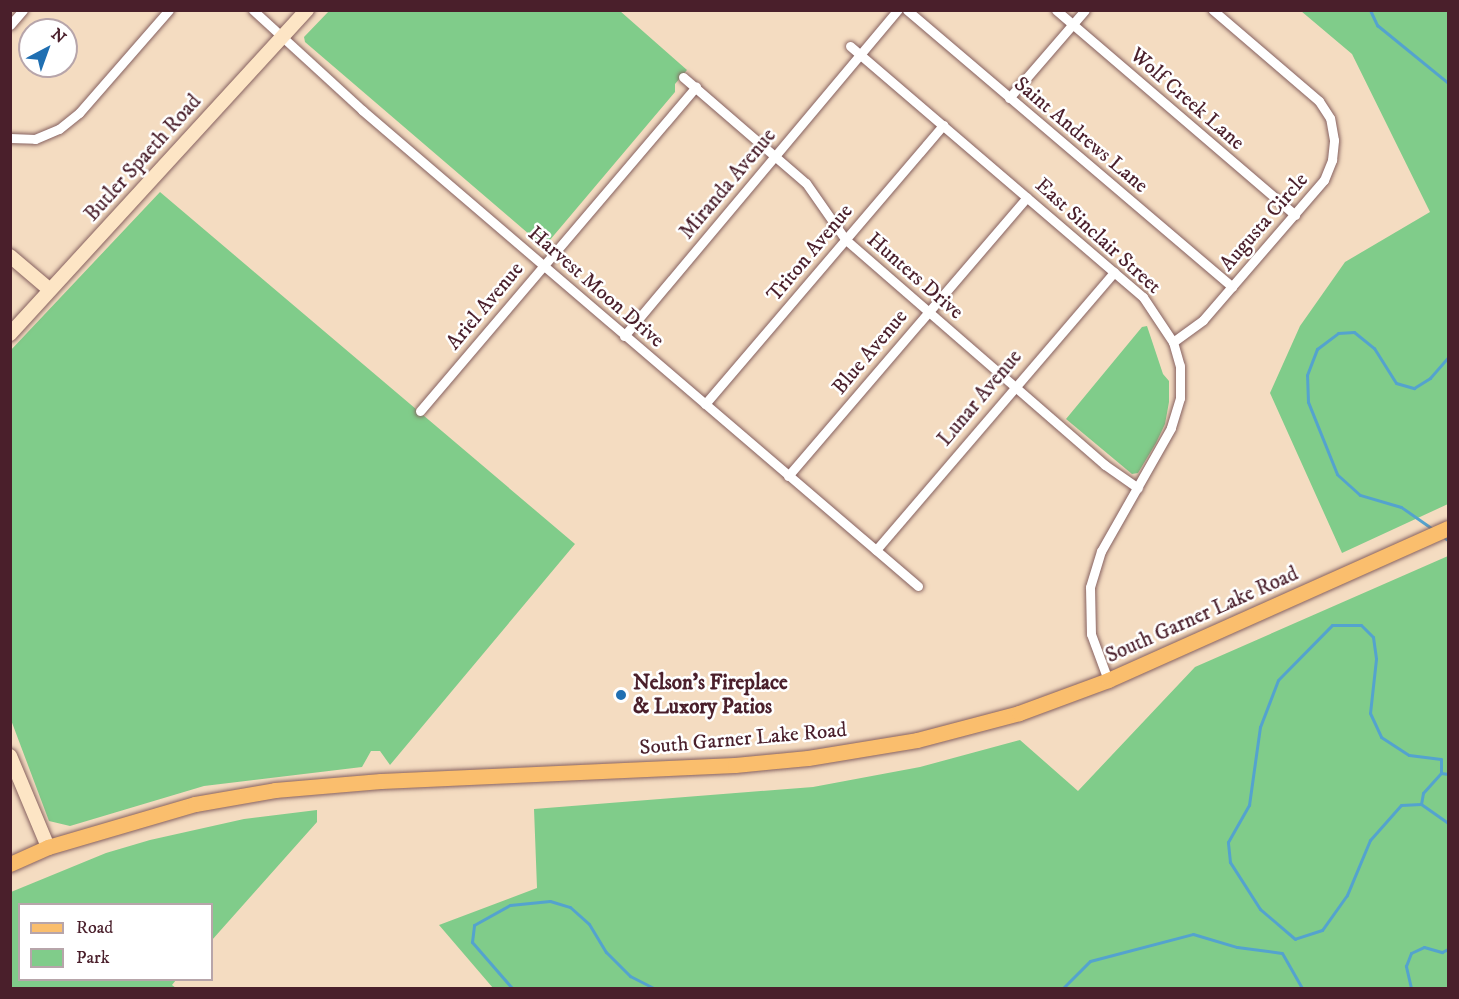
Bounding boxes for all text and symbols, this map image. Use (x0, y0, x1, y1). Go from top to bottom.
north arrow (18, 18, 78, 78)
text: N (47, 24, 70, 48)
street label: Wolf Creek Lane (1125, 42, 1249, 156)
street label: Saint Andrews Lane (1009, 72, 1153, 198)
street label: Butler Spaeth Road (79, 89, 207, 227)
street label: Miranda Avenue (674, 124, 782, 244)
street label: Augusta Circle (1214, 168, 1314, 276)
street label: East Sinclair Street (1030, 173, 1166, 299)
street label: Triton Avenue (762, 199, 858, 307)
street label: Harvest Moon Drive (523, 221, 669, 353)
street label: Hunters Drive (862, 227, 968, 325)
street label: Ariel Avenue (441, 257, 529, 355)
street label: Blue Avenue (827, 304, 913, 400)
street label: Lunar Avenue (932, 345, 1028, 451)
street label: South Garner Lake Road (1102, 561, 1302, 669)
place label: Nelson's Fireplace & Luxory Patios (633, 670, 788, 720)
marker: Nelson's Fireplace & Luxory Patios (614, 688, 628, 702)
street label: South Garner Lake Road (638, 717, 848, 761)
legend (18, 903, 213, 981)
text: Road (76, 917, 113, 939)
text: Park (76, 947, 110, 969)

